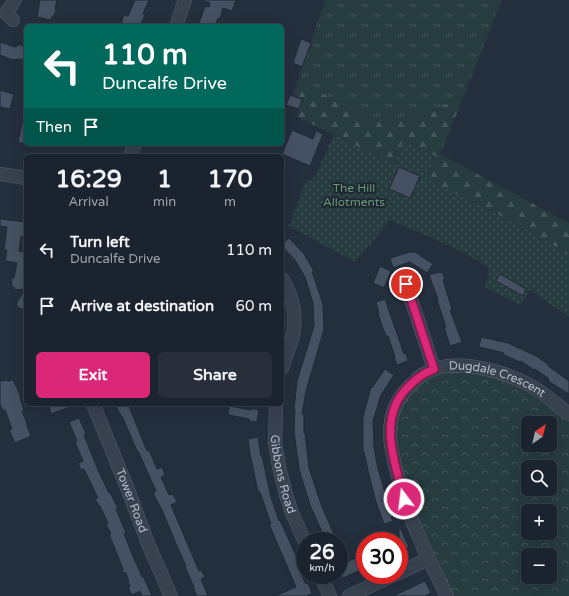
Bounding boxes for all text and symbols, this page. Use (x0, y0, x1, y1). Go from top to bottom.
text: 110 m (102, 38, 188, 72)
icon: left (36, 40, 88, 92)
text: Duncalfe Drive (102, 72, 227, 94)
icon: arrive (80, 116, 102, 138)
text: Then (36, 118, 72, 136)
text: 16:29 (55, 165, 122, 194)
text: 1 (157, 165, 172, 194)
text: 170 (207, 165, 253, 194)
park label: The Hill Allotments (323, 181, 385, 209)
text: Arrival (68, 194, 109, 210)
text: min (153, 194, 176, 210)
text: m (224, 194, 236, 210)
text: Turn left (70, 233, 130, 251)
icon: left (36, 239, 58, 261)
text: 110 m (226, 241, 272, 259)
text: Duncalfe Drive (70, 251, 160, 267)
pin (389, 267, 423, 301)
icon: arrive (395, 273, 417, 295)
icon: arrive (36, 295, 58, 317)
text: Arrive at destination (70, 297, 214, 315)
text: 60 m (235, 297, 272, 315)
button: Exit (36, 352, 150, 398)
button: Share (158, 352, 272, 398)
street label: Dugdale Crescent (449, 358, 549, 400)
north arrow (521, 416, 557, 452)
map controls (521, 416, 557, 584)
street label: Gibbons Road (268, 434, 299, 515)
button: search (521, 460, 557, 496)
street label: Tower Road (113, 466, 150, 535)
position arrow (383, 478, 425, 520)
button: + (521, 504, 557, 540)
speed limit sign: 30 (356, 532, 408, 584)
text: 26 (309, 541, 335, 565)
button: − (521, 548, 557, 584)
text: km/h (309, 562, 335, 574)

